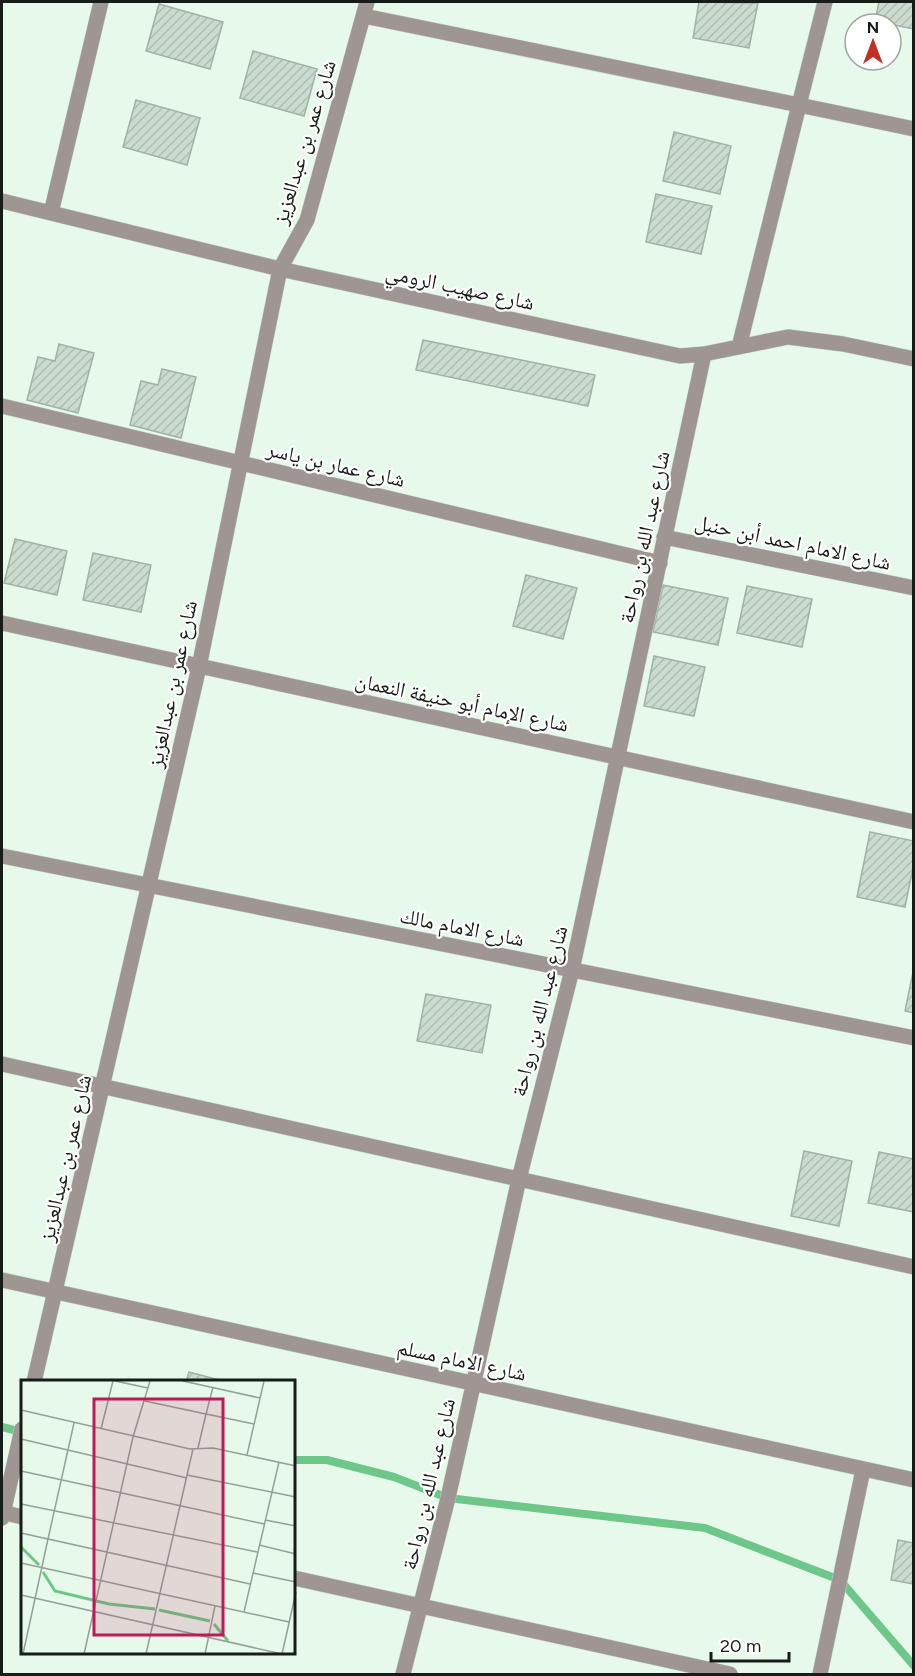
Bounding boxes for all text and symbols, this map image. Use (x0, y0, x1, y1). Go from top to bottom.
north arrow (843, 12, 903, 72)
text: N (867, 18, 879, 37)
street label: شارع عمر بن عبدالعزيز (267, 57, 342, 228)
street label: شارع صهيب الرومي (383, 259, 537, 319)
street label: شارع عمار بن ياسر (263, 436, 408, 493)
street label: شارع عبد الله بن رواحة (614, 449, 675, 626)
street label: شارع الامام احمد أبن حنبل (692, 509, 893, 577)
street label: شارع عمر بن عبدالعزيز (142, 598, 203, 771)
street label: شارع الإمام أبو حنيفة النعمان (353, 667, 571, 739)
street label: شارع الامام مالك (397, 903, 526, 953)
street label: شارع عبد الله بن رواحة (506, 923, 573, 1099)
street label: شارع عمر بن عبدالعزيز (33, 1072, 97, 1245)
street label: شارع الامام مسلم (395, 1334, 529, 1388)
inset map (21, 1380, 296, 1655)
street label: شارع عبد الله بن رواحة (396, 1396, 461, 1572)
scale bar (711, 1625, 789, 1663)
text: 20 m (720, 1635, 761, 1657)

